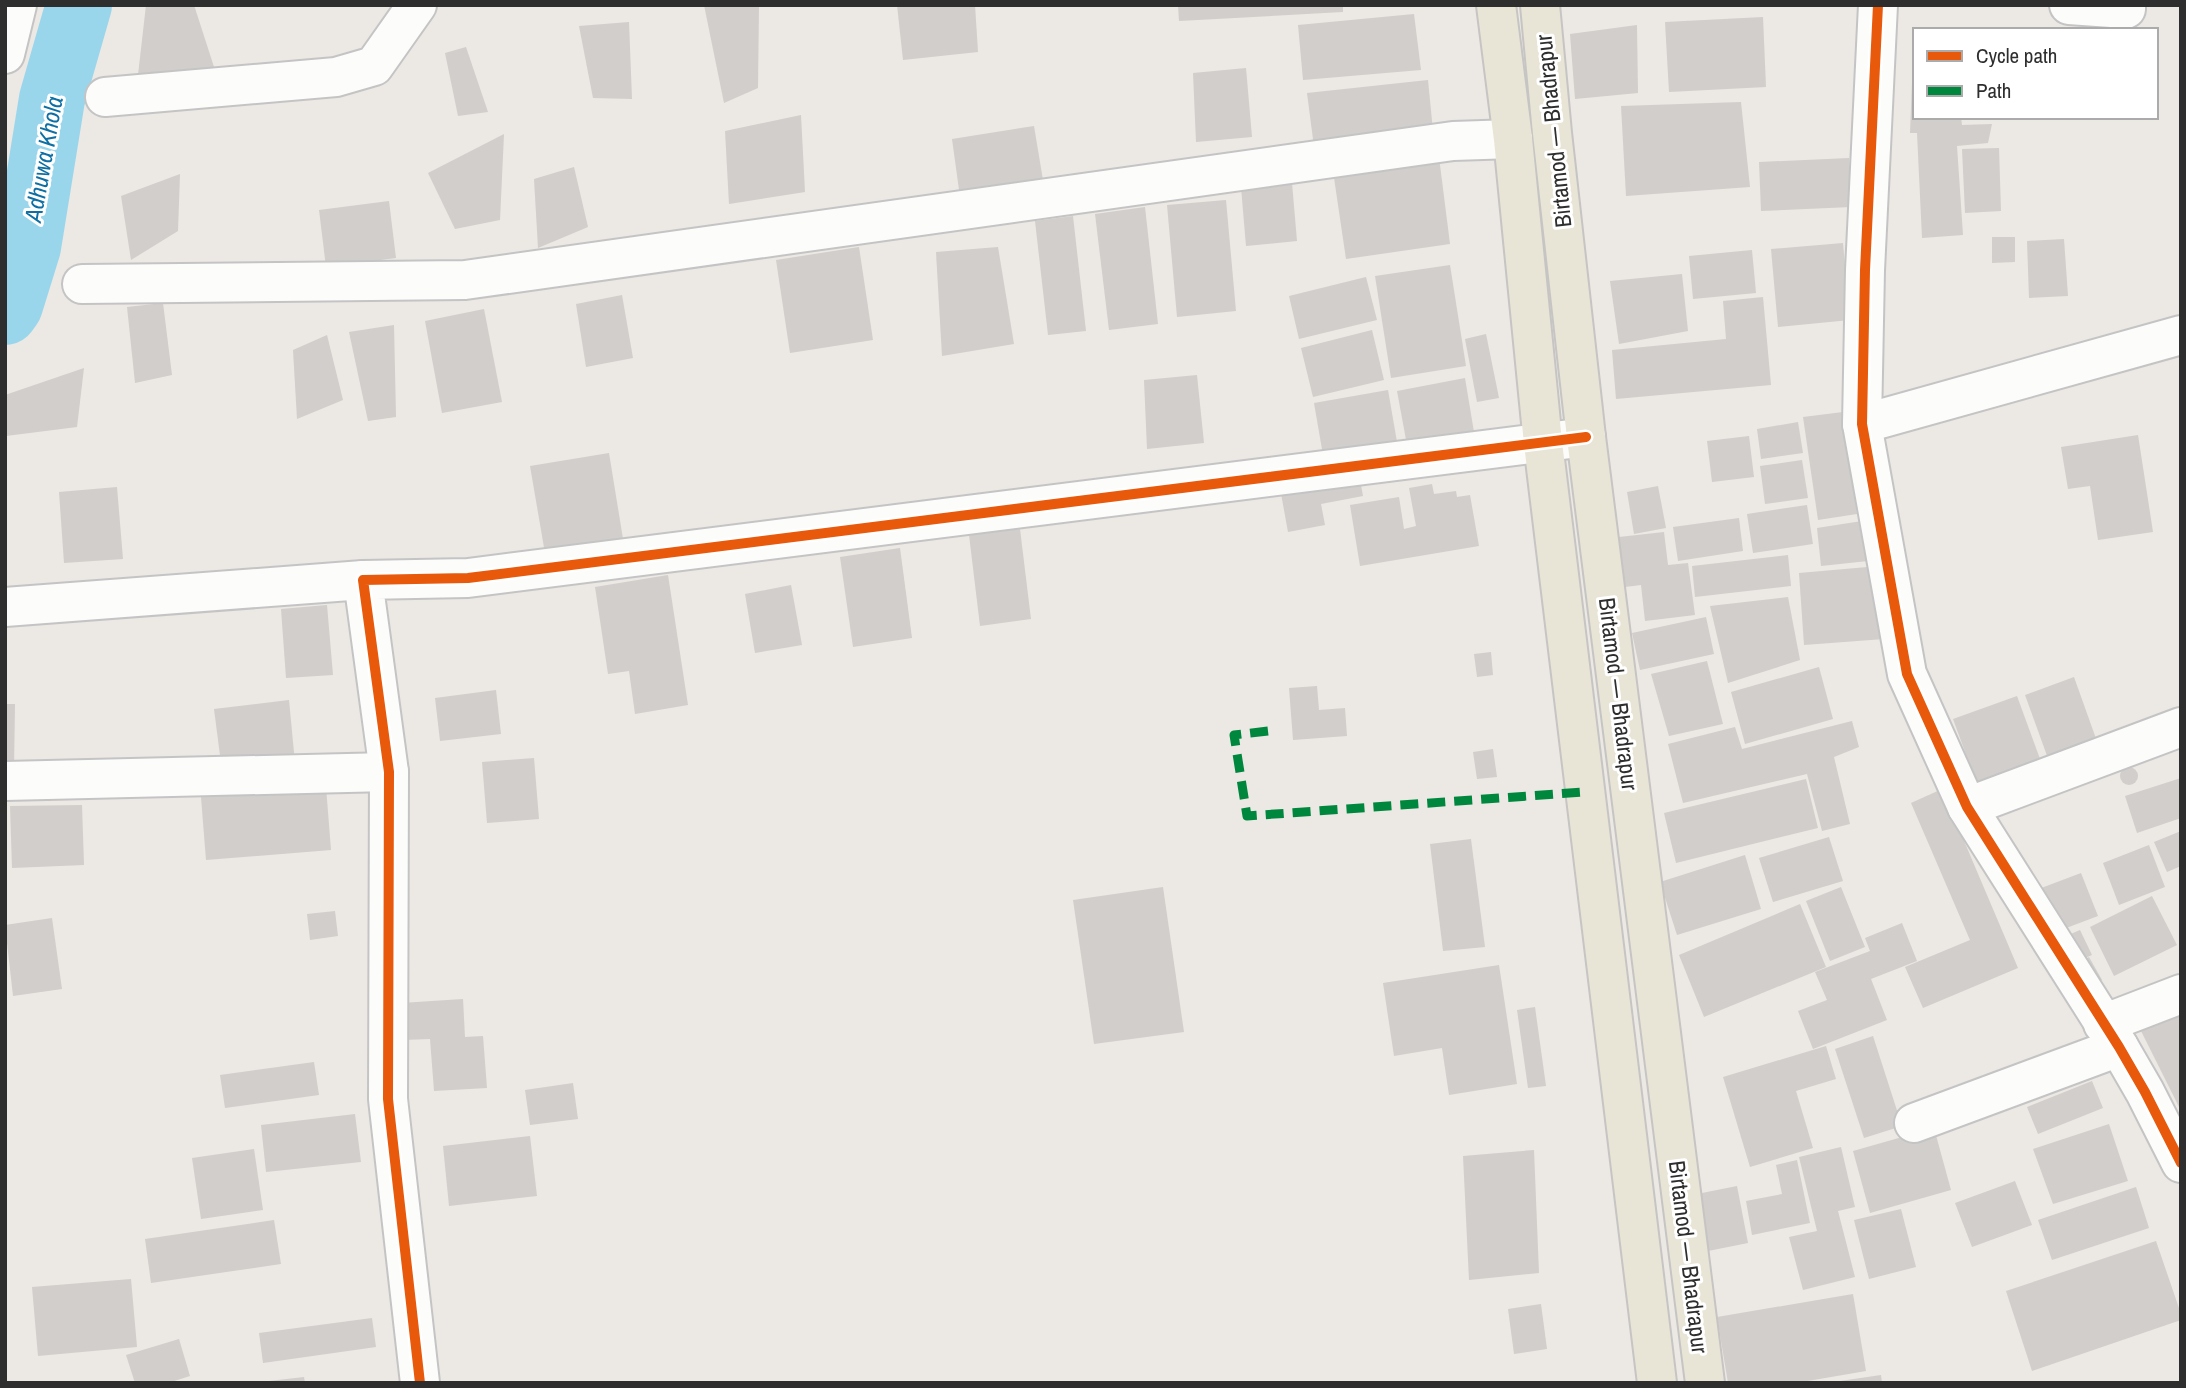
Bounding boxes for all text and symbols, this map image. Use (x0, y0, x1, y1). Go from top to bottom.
legend (1913, 28, 2158, 119)
street label: Birtamod — Bhadrapur (1527, 32, 1579, 229)
text: Cycle path (1976, 41, 2057, 70)
text: Path (1976, 76, 2011, 105)
water label: Adhuwa Khola (16, 94, 70, 225)
street label: Birtamod — Bhadrapur (1592, 596, 1646, 793)
street label: Birtamod — Bhadrapur (1662, 1159, 1716, 1356)

